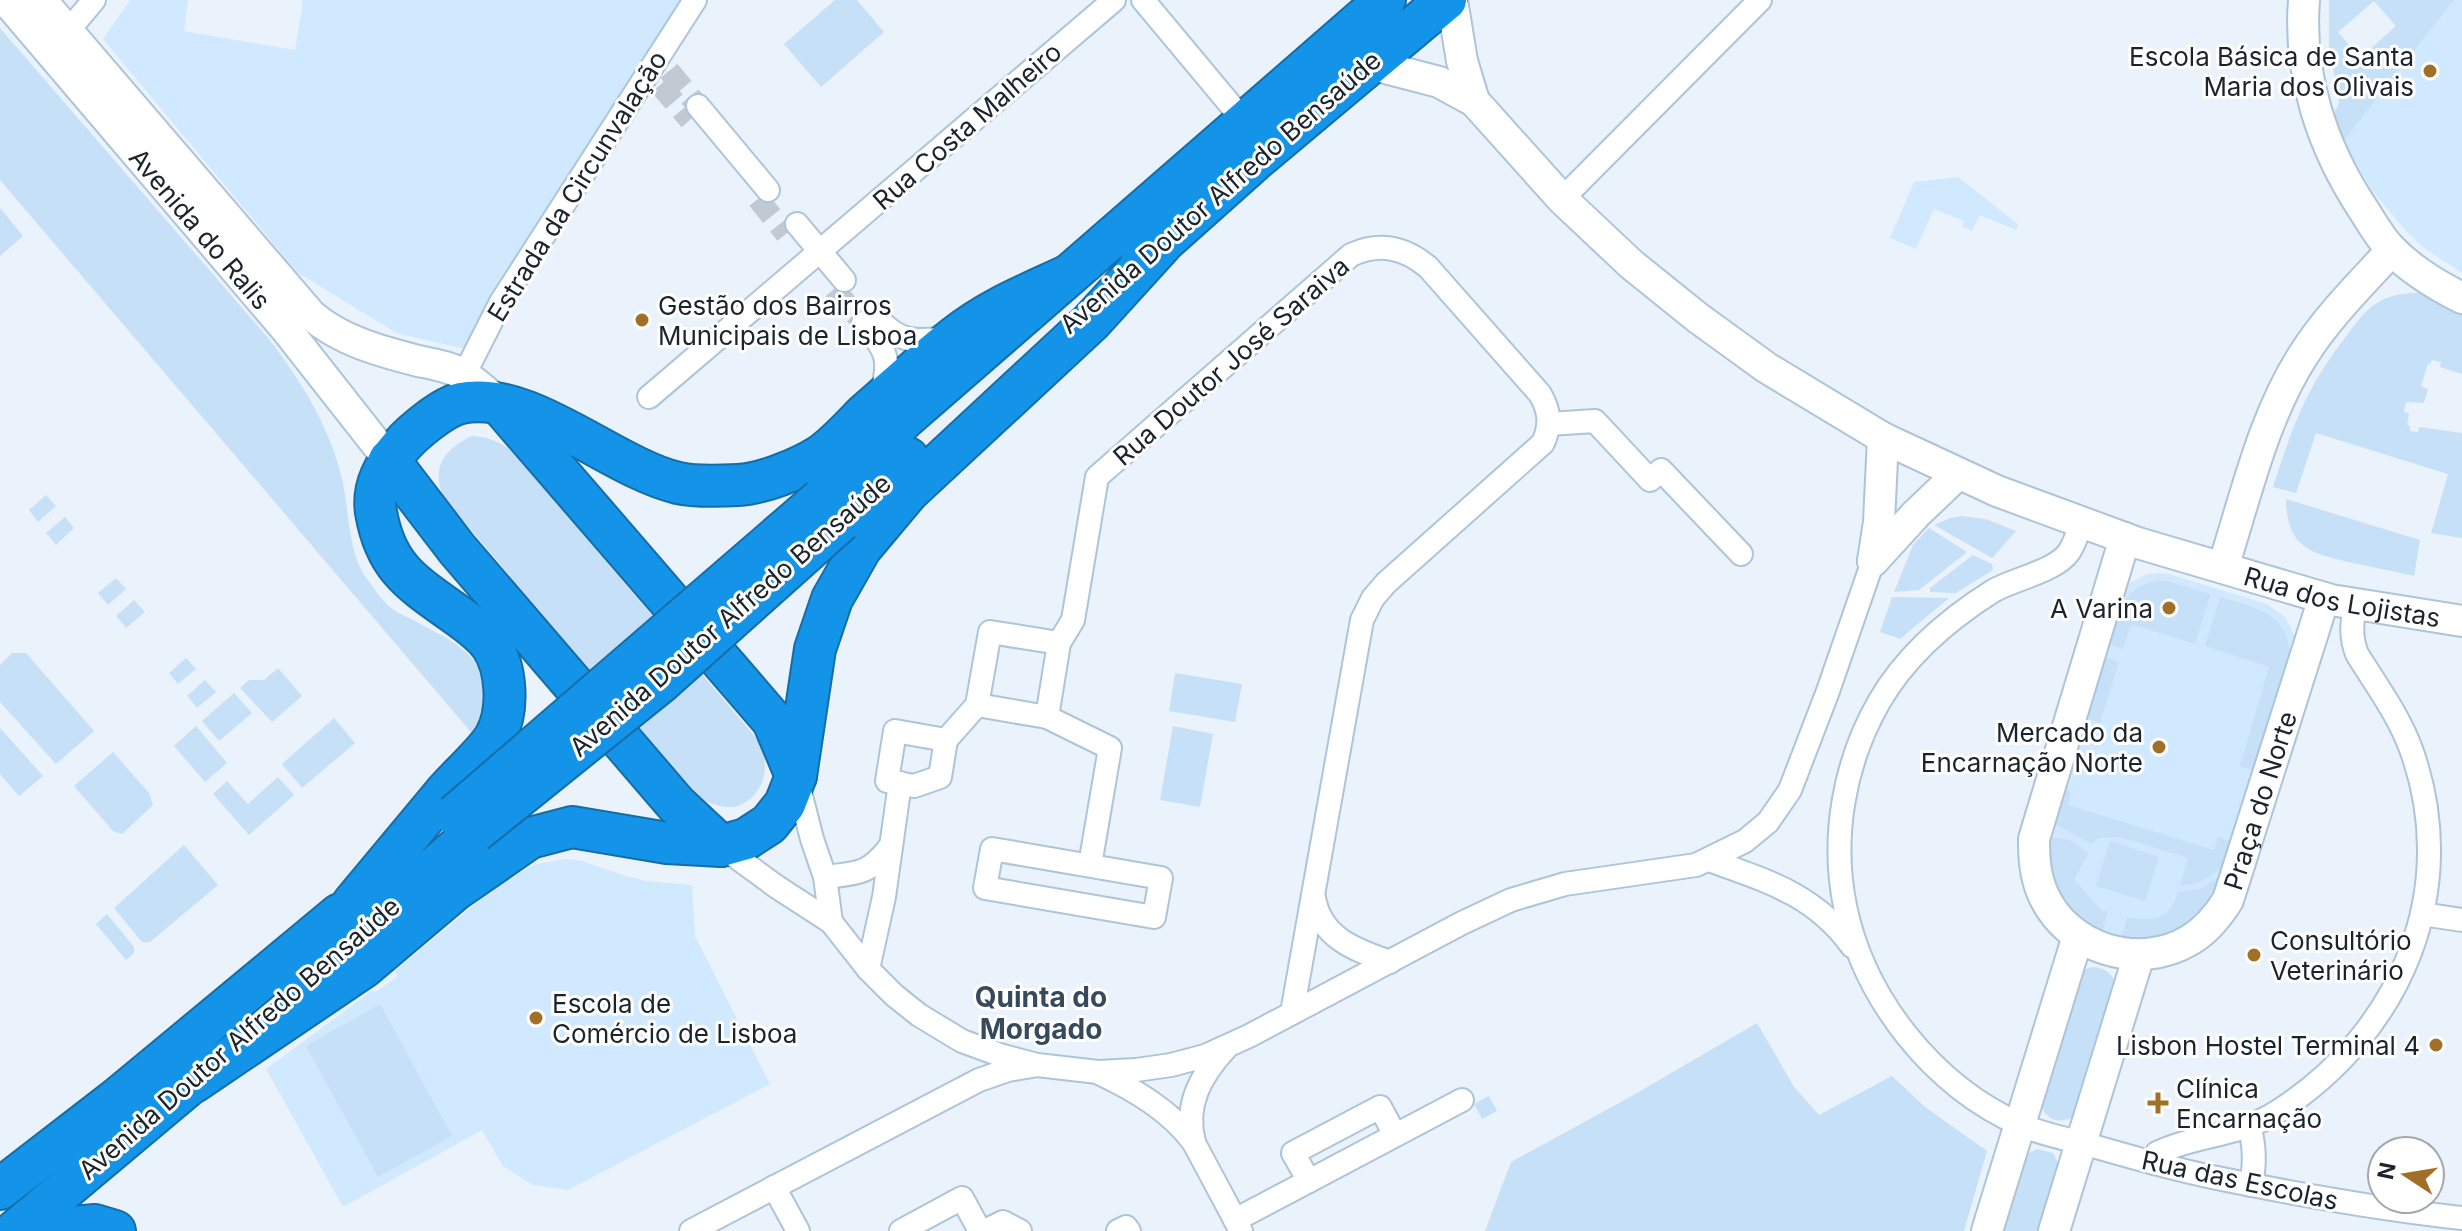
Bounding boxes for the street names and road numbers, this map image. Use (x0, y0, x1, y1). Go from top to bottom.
street label: Rua Costa Malheiro (867, 36, 1067, 216)
street label: Avenida Doutor Alfredo Bensaúde (1053, 44, 1387, 340)
street label: Estrada da Circunvalação (481, 45, 673, 327)
street label: Avenida do Ralis (123, 142, 277, 315)
street label: Rua Doutor José Saraiva (1107, 250, 1355, 472)
street label: Avenida Doutor Alfredo Bensaúde (563, 467, 897, 763)
street label: Rua dos Lojistas (2241, 560, 2443, 633)
street label: Praça do Norte (2217, 707, 2303, 894)
street label: Avenida Doutor Alfredo Bensaúde (72, 890, 406, 1186)
street label: Rua das Escolas (2139, 1144, 2341, 1216)

